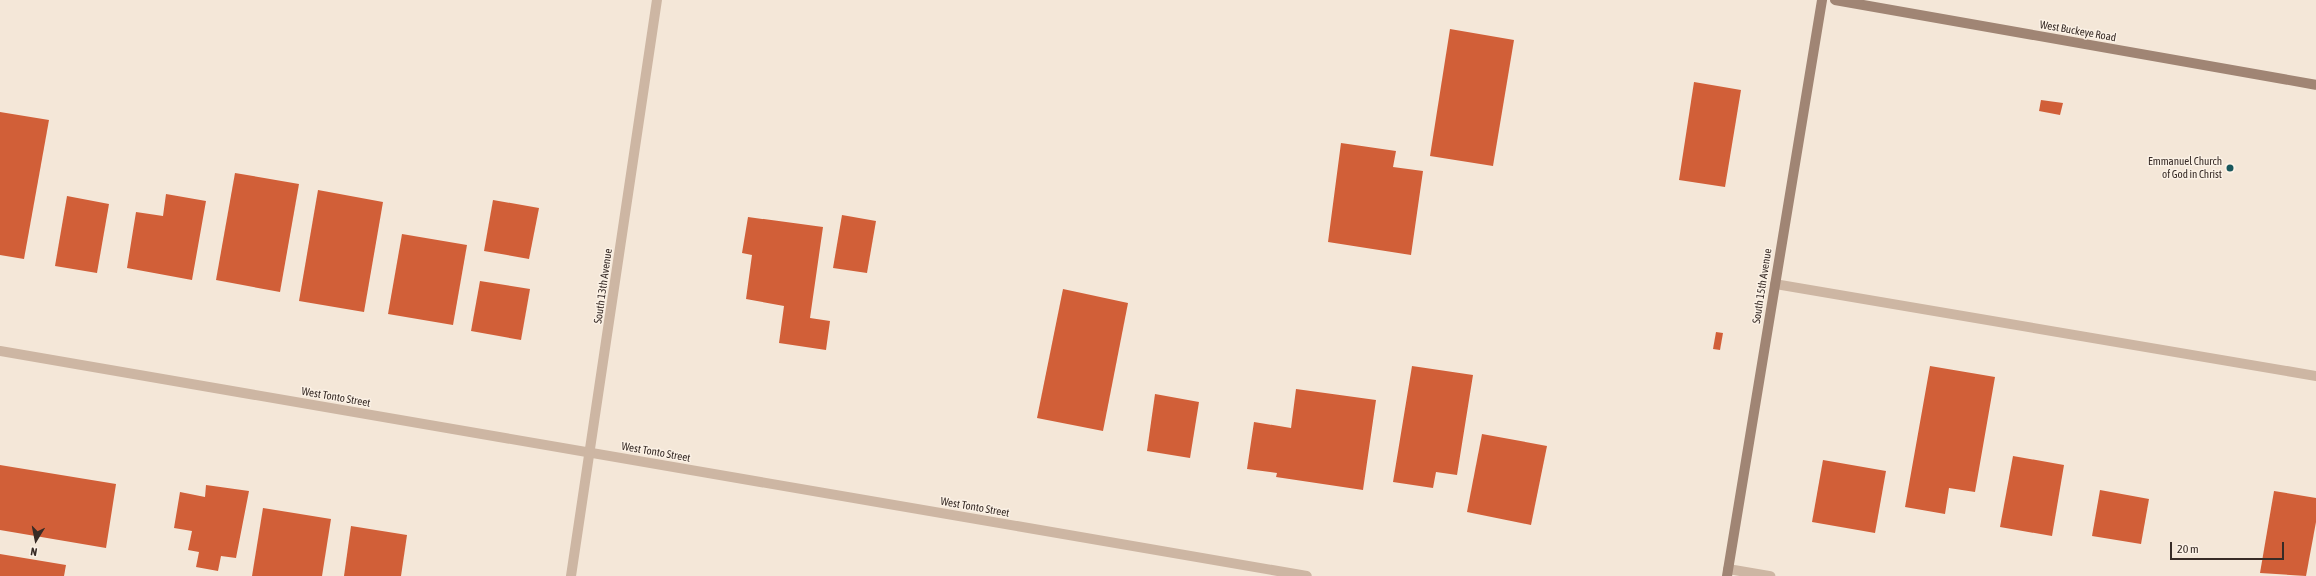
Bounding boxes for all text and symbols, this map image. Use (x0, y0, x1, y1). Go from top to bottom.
street label: West Buckeye Road (2039, 18, 2117, 44)
place label: Emmanuel Church of God in Christ (2148, 155, 2222, 181)
marker: Emmanuel Church of God in Christ (2225, 163, 2235, 173)
street label: South 13th Avenue (591, 247, 615, 325)
street label: South 15th Avenue (1750, 247, 1774, 325)
street label: West Tonto Street (301, 384, 371, 410)
street label: West Tonto Street (621, 439, 691, 465)
street label: West Tonto Street (940, 494, 1010, 520)
north arrow (16, 520, 56, 560)
scale bar (2172, 534, 2286, 560)
text: 20 m (2177, 542, 2199, 556)
text: N (30, 545, 38, 558)

